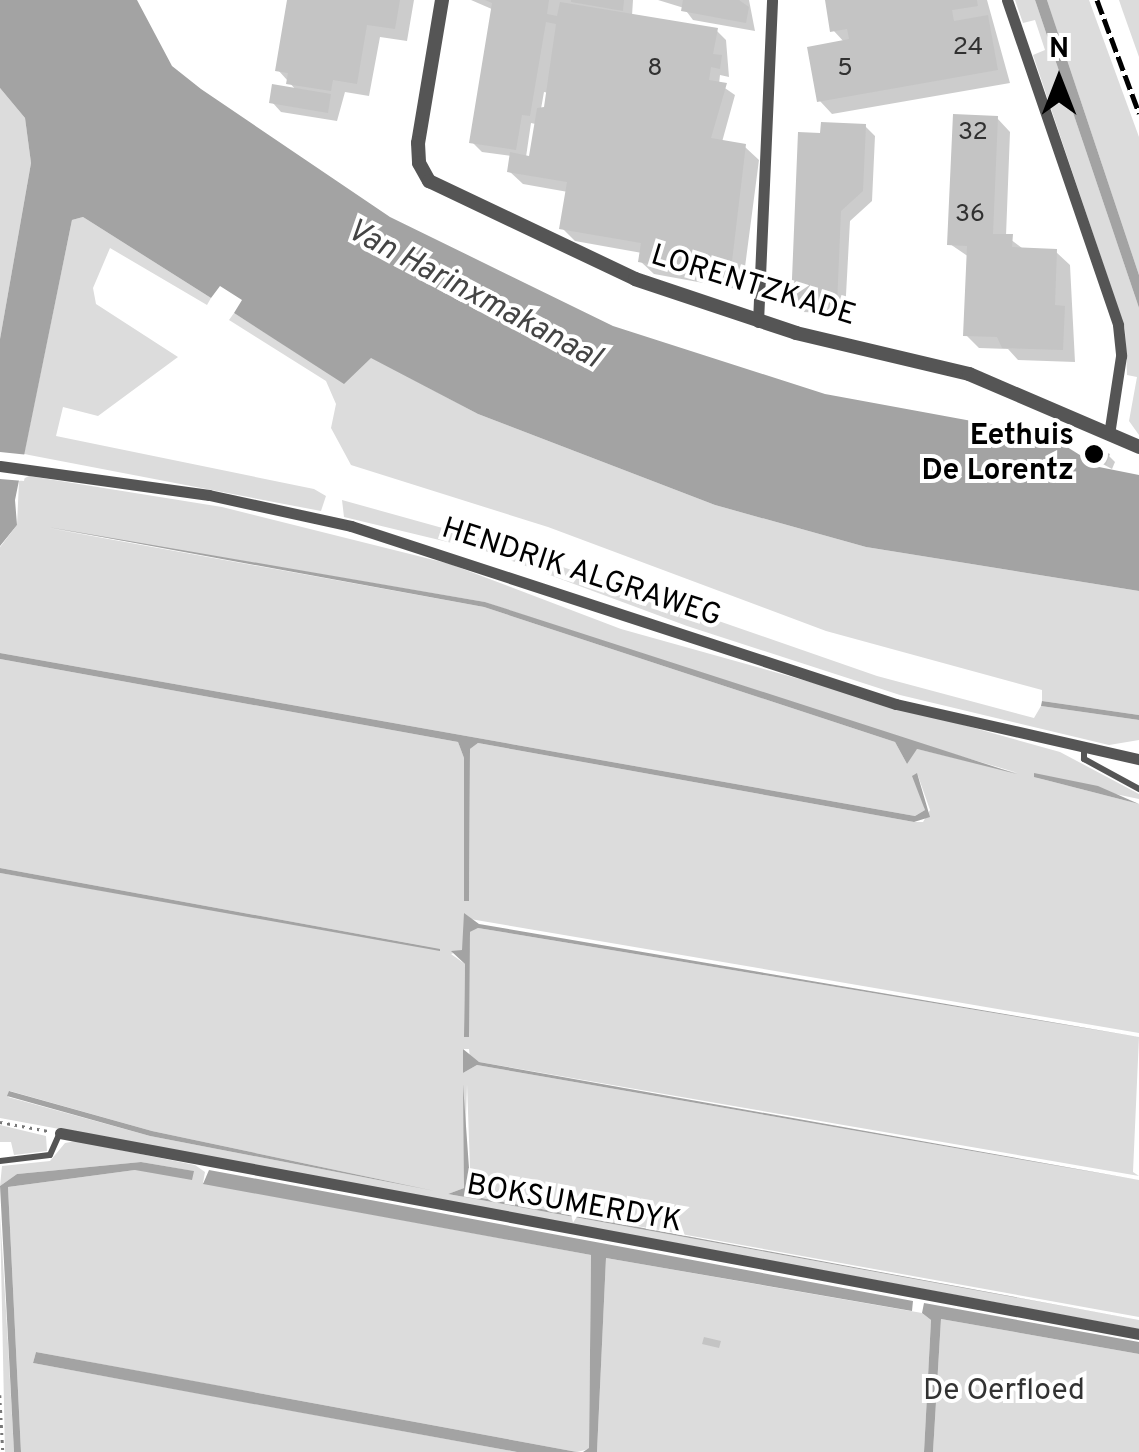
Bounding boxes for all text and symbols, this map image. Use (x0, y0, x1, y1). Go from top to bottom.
north arrow (1009, 30, 1109, 130)
text: N (1049, 32, 1069, 68)
house number: 24 (953, 33, 983, 63)
house number: 8 (647, 54, 663, 84)
house number: 5 (837, 54, 853, 84)
house number: 32 (958, 118, 988, 148)
house number: 36 (955, 200, 985, 230)
water label: Van Harinxmakanaal (339, 212, 607, 378)
street label: LORENTZKADE (646, 239, 860, 335)
place label: Eethuis De Lorentz (922, 419, 1074, 490)
marker: Eethuis De Lorentz (1083, 443, 1105, 465)
street label: HENDRIK ALGRAWEG (436, 512, 726, 636)
street label: BOKSUMERDYK (464, 1168, 684, 1242)
park label: De Oerfloed (923, 1374, 1085, 1410)

